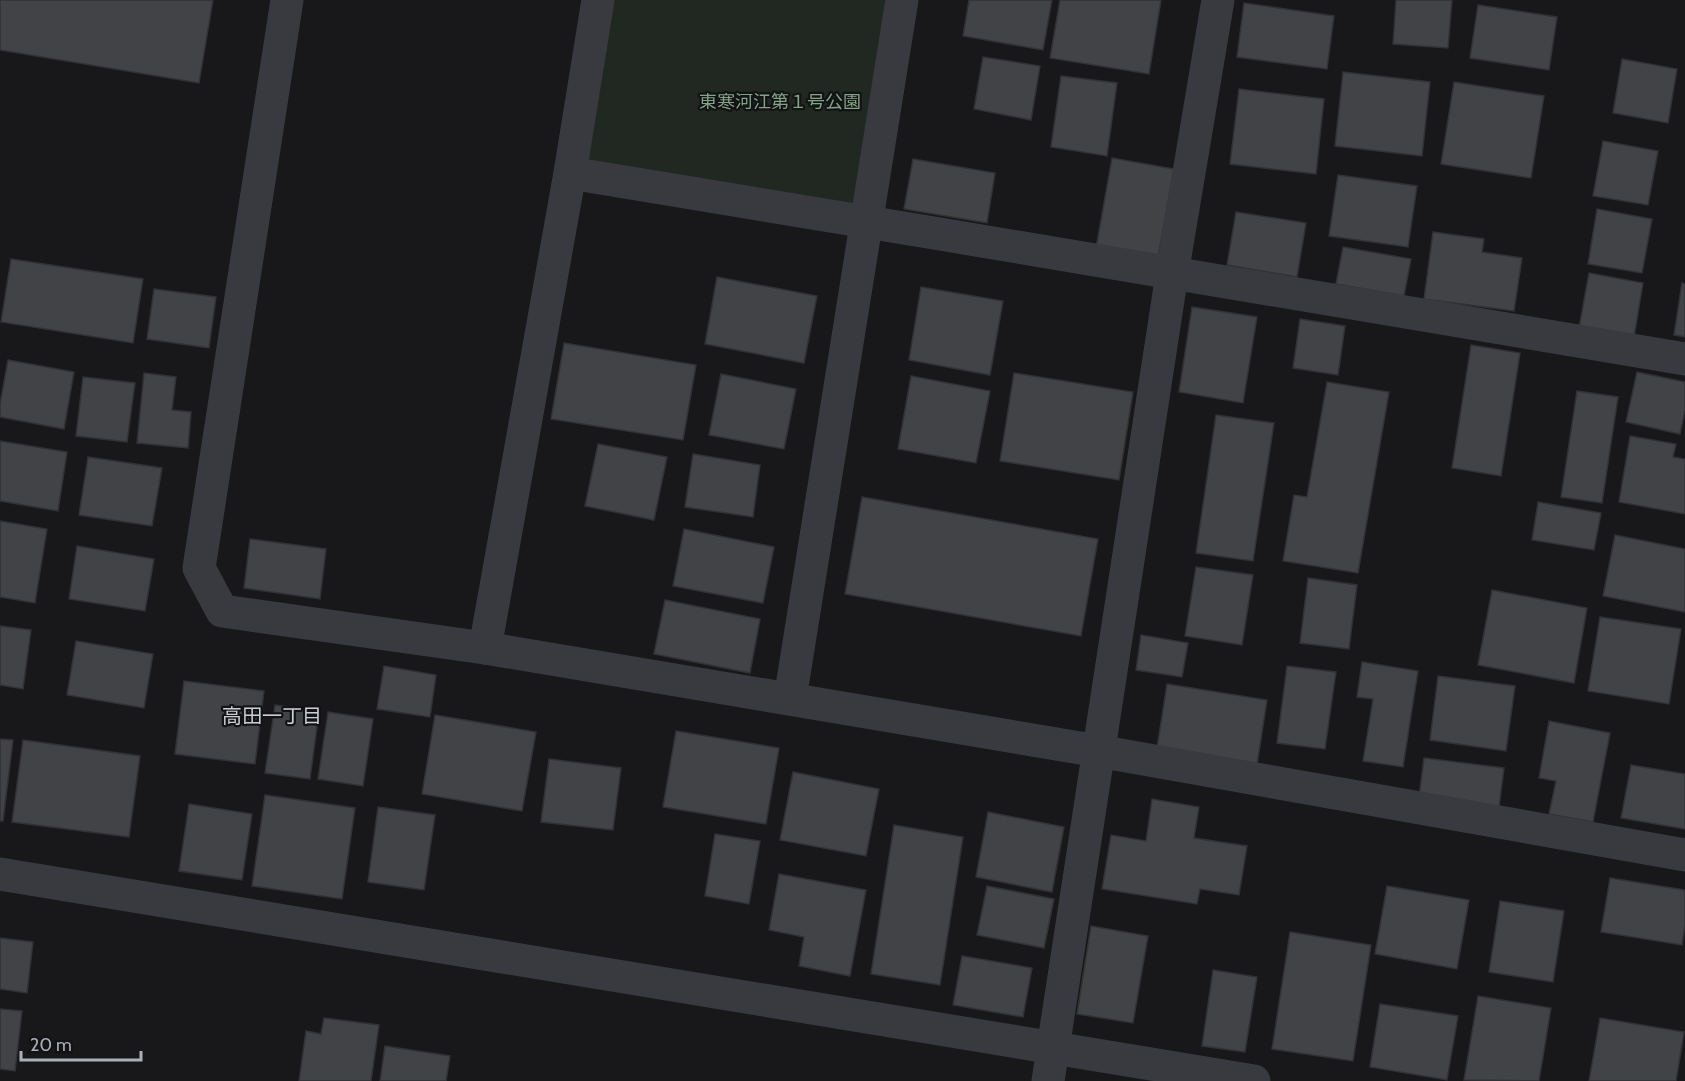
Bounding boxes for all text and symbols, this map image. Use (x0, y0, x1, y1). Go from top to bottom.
park label: 東寒河江第１号公園 (699, 91, 861, 113)
district label: 高田一丁目 (222, 704, 322, 728)
scale bar (21, 1024, 141, 1062)
text: 20 m (30, 1034, 72, 1056)

